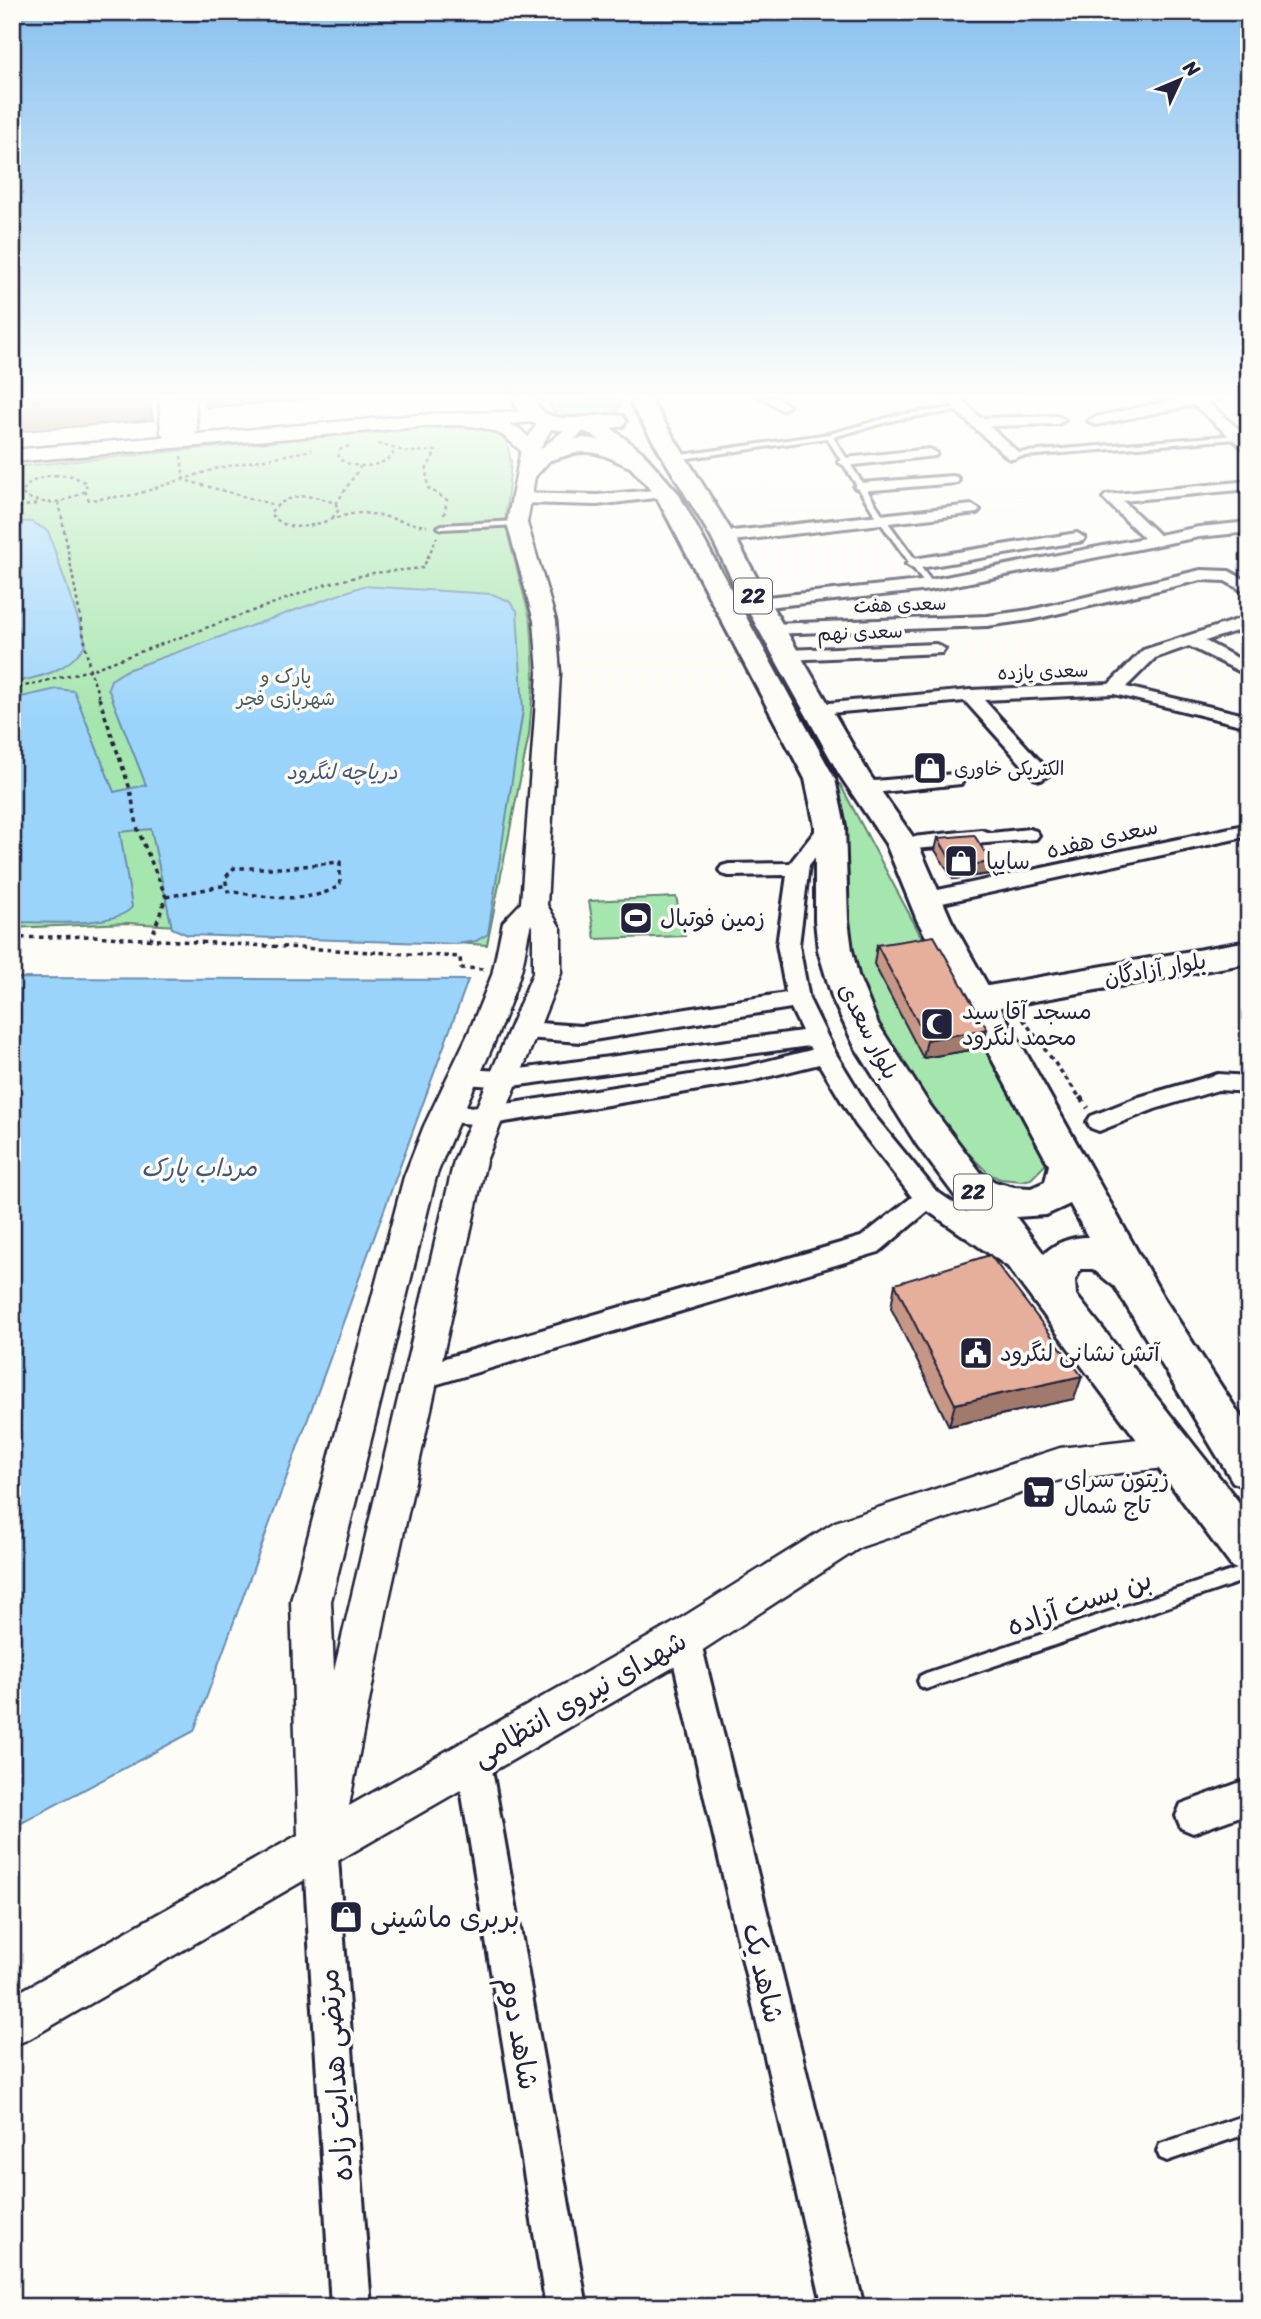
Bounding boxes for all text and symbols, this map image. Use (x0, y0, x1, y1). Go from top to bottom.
north arrow (1146, 46, 1216, 116)
text: N (1175, 52, 1209, 85)
road number: 22 (734, 578, 772, 614)
street label: سعدی هفت (853, 586, 947, 623)
street label: سعدی نهم (817, 615, 903, 650)
street label: سعدی یازده (997, 653, 1089, 690)
park label: پارک و شهربازی فجر (235, 660, 335, 715)
shop icon: الکتریکی خاوری (911, 749, 949, 787)
place label: الکتریکی خاوری (954, 752, 1064, 785)
water label: دریاچه لنگرود (286, 753, 398, 791)
street label: سعدی هفده (1042, 806, 1162, 871)
place label: سایپا (986, 841, 1030, 882)
shop icon: سایپا (942, 842, 980, 880)
place label: زمین فوتبال (660, 898, 765, 939)
sports icon: زمین فوتبال (617, 899, 655, 937)
street label: بلوار آزادگان (1101, 940, 1210, 999)
street label: بلوار سعدی (827, 975, 911, 1087)
place label: مسجد آقا سید محمد لنگرود (962, 991, 1092, 1058)
mosque icon: مسجد آقا سید محمد لنگرود (918, 1005, 956, 1043)
water label: مرداب پارک (141, 1147, 258, 1189)
road number: 22 (954, 1174, 992, 1210)
place label: آتش نشانی لنگرود (1000, 1333, 1161, 1374)
public building icon: آتش نشانی لنگرود (957, 1334, 995, 1372)
place label: زیتون سرای تاج شمال (1064, 1459, 1169, 1526)
supermarket icon: زیتون سرای تاج شمال (1020, 1473, 1058, 1511)
street label: بن بست آزاده (1000, 1555, 1159, 1650)
street label: شهدای نیروی انتظامی (462, 1617, 696, 1780)
place label: بربری ماشینی (370, 1893, 520, 1942)
shop icon: بربری ماشینی (327, 1898, 365, 1936)
street label: شاهد یک (728, 1918, 799, 2028)
street label: مرتضی هدایت زاده (304, 1967, 367, 2183)
street label: شاهد دوم (485, 1973, 554, 2094)

